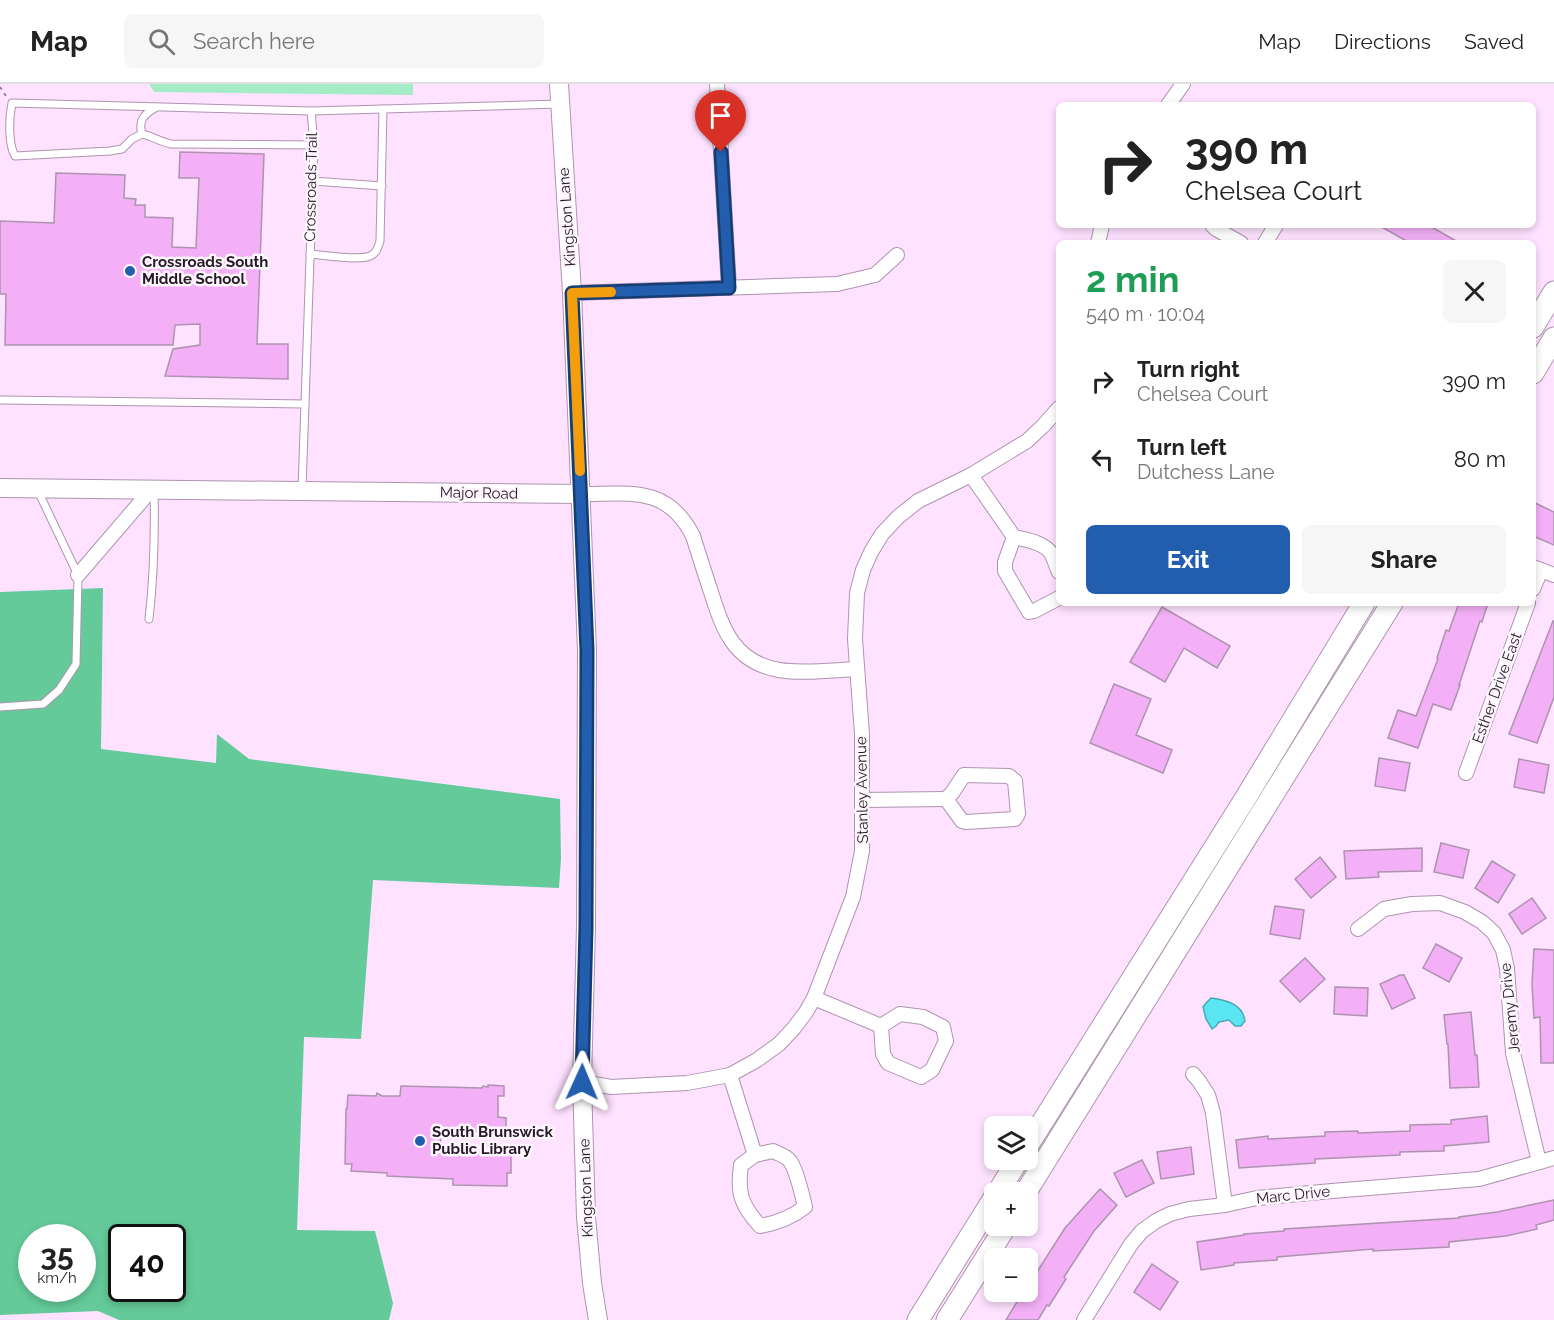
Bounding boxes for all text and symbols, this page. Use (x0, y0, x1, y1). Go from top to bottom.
search box (124, 14, 544, 68)
text: Map (30, 25, 88, 58)
icon: search (145, 25, 178, 58)
text: Search here (193, 28, 315, 54)
text: Map (1258, 29, 1301, 54)
text: Directions (1334, 29, 1431, 54)
text: Saved (1464, 29, 1524, 54)
pin (695, 90, 746, 152)
icon: arrive (704, 99, 737, 132)
text: 390 m (1185, 125, 1308, 174)
icon: right (1086, 126, 1164, 204)
street label: Crossroads Trail (301, 131, 321, 242)
street label: Kingston Lane (555, 167, 579, 267)
text: Chelsea Court (1185, 175, 1362, 206)
place label: Crossroads South Middle School (142, 253, 268, 288)
text: 2 min (1086, 258, 1179, 300)
button: close (1443, 260, 1506, 323)
marker: Crossroads South Middle School (123, 264, 137, 278)
text: 540 m · 10:04 (1086, 302, 1205, 326)
text: Turn right (1137, 356, 1240, 382)
icon: right (1086, 365, 1119, 398)
text: 390 m (1442, 368, 1506, 394)
text: Chelsea Court (1137, 382, 1268, 406)
text: Turn left (1137, 434, 1227, 460)
icon: left (1086, 443, 1119, 476)
text: 80 m (1454, 446, 1506, 472)
text: Dutchess Lane (1137, 460, 1274, 484)
street label: Major Road (440, 483, 518, 503)
button: Exit (1086, 525, 1290, 594)
button: Share (1302, 525, 1506, 594)
street label: Esther Drive East (1469, 630, 1525, 746)
street label: Stanley Avenue (852, 736, 872, 844)
street label: Jeremy Drive (1496, 962, 1524, 1054)
position arrow (550, 1050, 614, 1114)
map controls (984, 1116, 1038, 1302)
button: layers (984, 1116, 1038, 1170)
place label: South Brunswick Public Library (432, 1123, 553, 1158)
marker: South Brunswick Public Library (413, 1134, 427, 1148)
street label: Kingston Lane (575, 1138, 597, 1238)
button: + (984, 1182, 1038, 1236)
street label: Marc Drive (1255, 1182, 1331, 1208)
speed limit sign: 40 (108, 1224, 186, 1302)
text: 35 (40, 1238, 74, 1273)
button: − (984, 1248, 1038, 1302)
text: km/h (37, 1269, 77, 1287)

